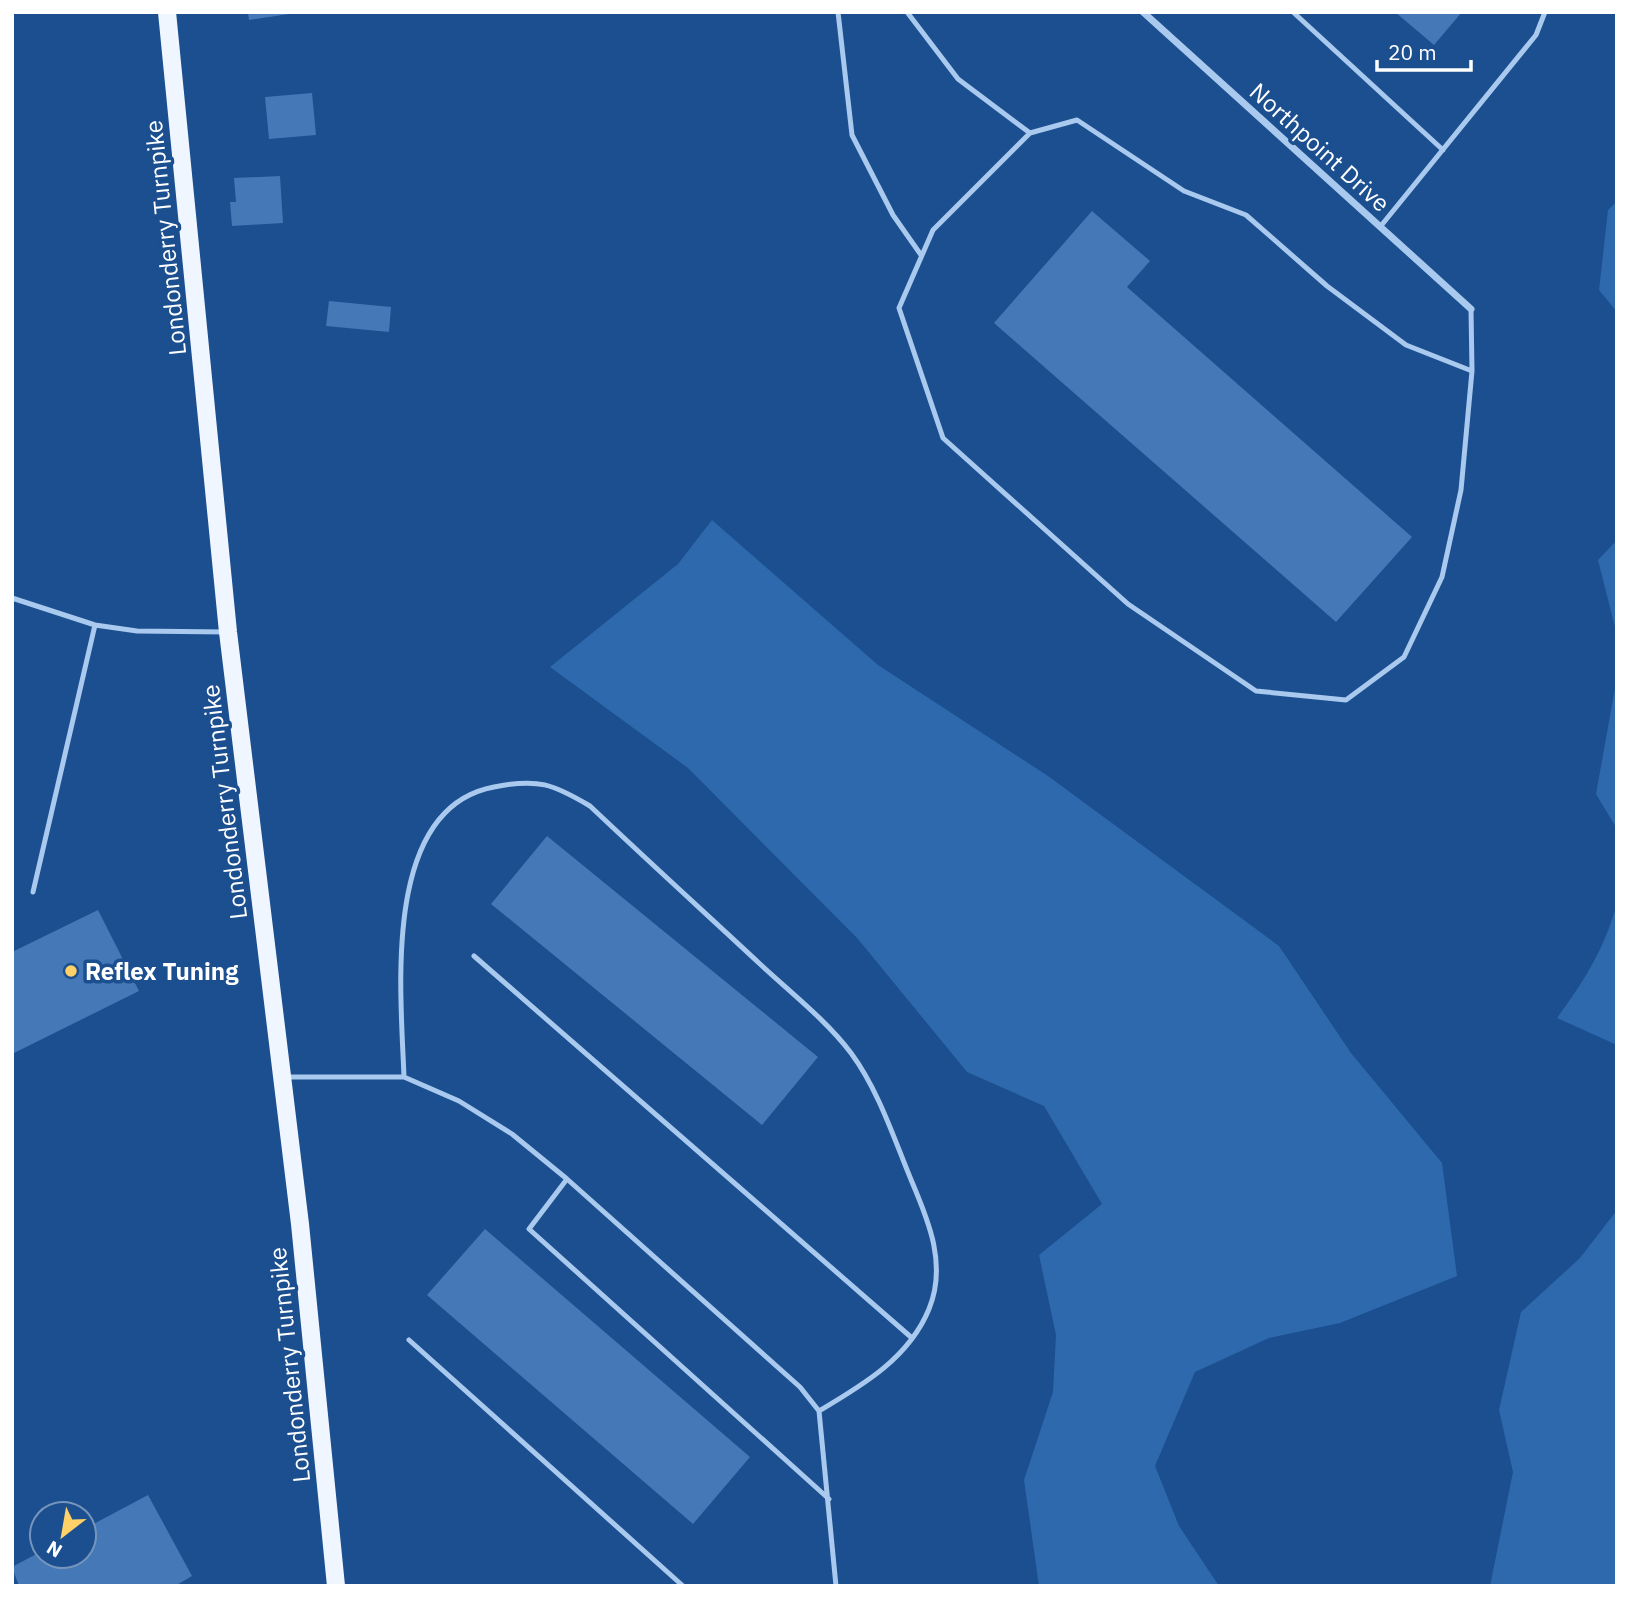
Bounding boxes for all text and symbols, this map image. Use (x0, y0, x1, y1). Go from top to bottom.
scale bar (1377, 28, 1472, 72)
text: 20 m (1388, 38, 1437, 66)
street label: Northpoint Drive (1243, 76, 1397, 218)
street label: Londonderry Turnpike (137, 119, 193, 357)
street label: Londonderry Turnpike (194, 683, 254, 921)
place label: Reflex Tuning (85, 955, 239, 987)
marker: Reflex Tuning (63, 963, 79, 979)
street label: Londonderry Turnpike (261, 1246, 317, 1484)
north arrow (28, 1500, 98, 1570)
text: N (42, 1536, 66, 1563)

